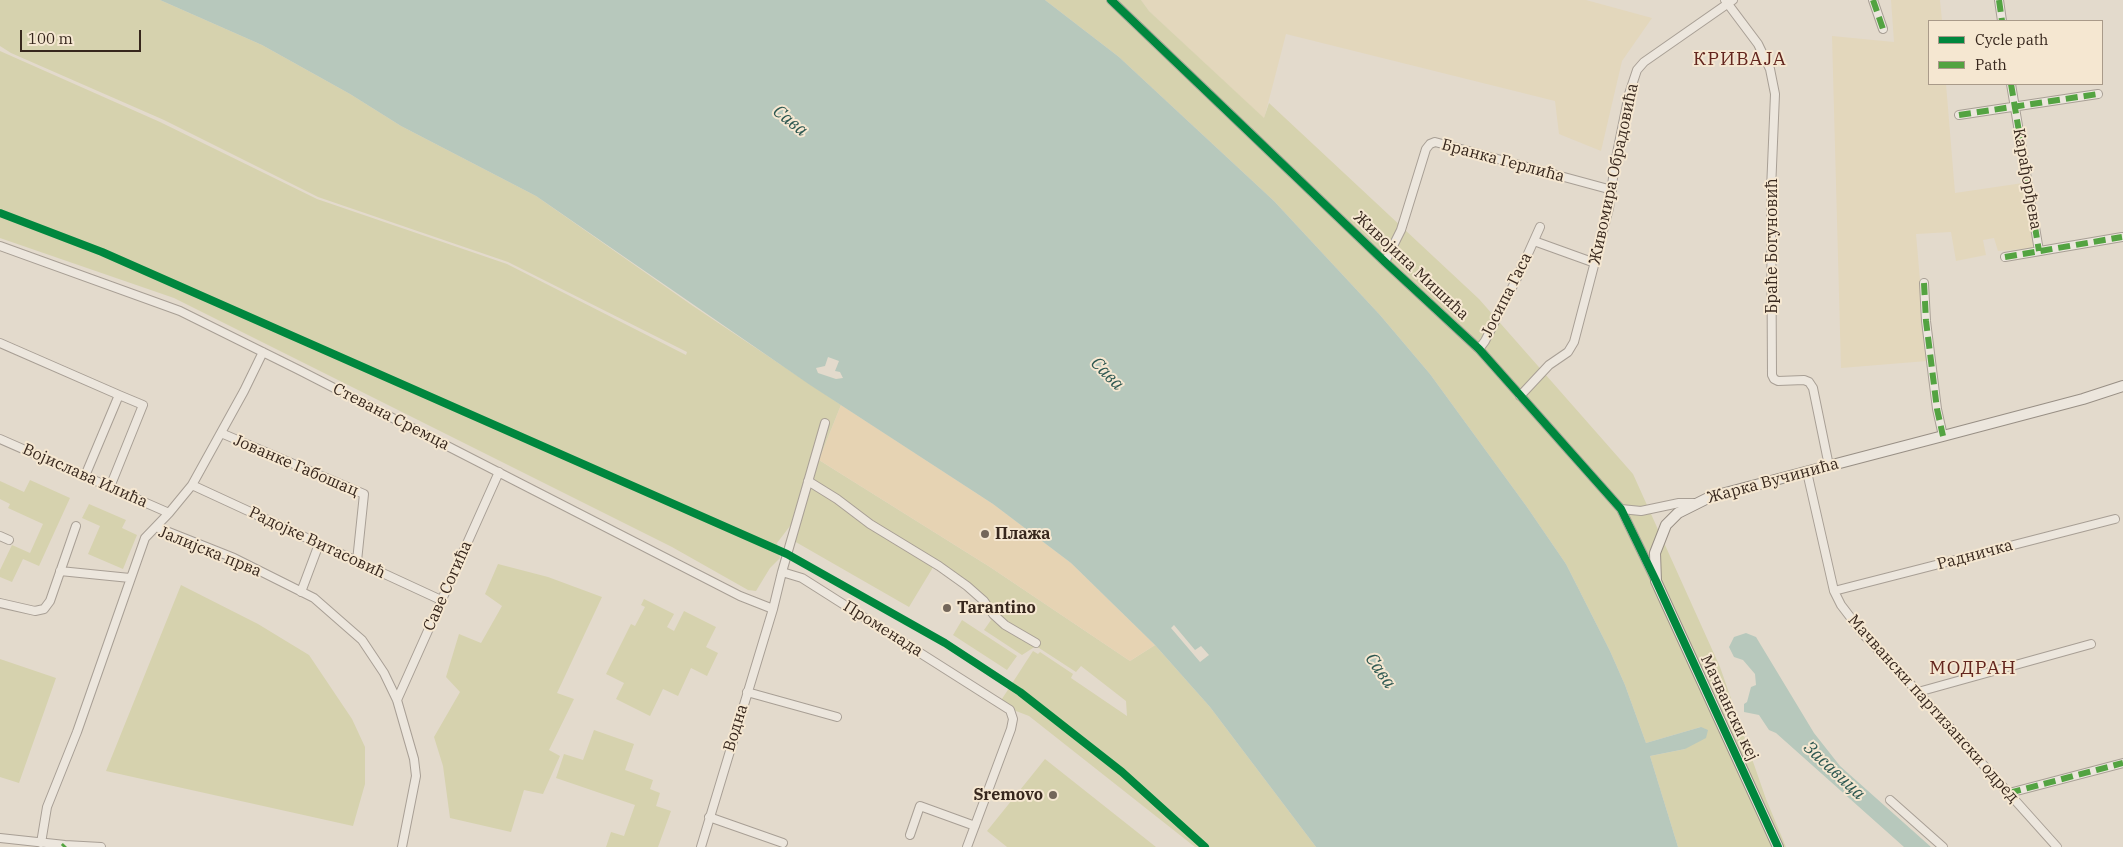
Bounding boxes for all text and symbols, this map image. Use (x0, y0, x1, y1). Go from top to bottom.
scale bar (22, 20, 144, 52)
legend (1928, 20, 2103, 85)
text: 100 m (28, 29, 73, 48)
text: Cycle path (1975, 30, 2048, 49)
district label: КРИВАЈА (1692, 49, 1788, 71)
text: Path (1975, 55, 2007, 74)
street label: Живомира Обрадовића (1585, 81, 1643, 267)
water label: Сава (768, 101, 812, 141)
street label: Карађорђева (2009, 127, 2045, 231)
street label: Бранка Герлића (1439, 135, 1567, 187)
street label: Браће Богуновић (1762, 178, 1782, 314)
street label: Живојина Мишића (1349, 208, 1473, 324)
street label: Јосипа Гаса (1478, 250, 1536, 340)
water label: Сава (1086, 353, 1128, 395)
street label: Стевана Сремца (330, 379, 452, 455)
street label: Јованке Габошац (231, 431, 361, 501)
street label: Војислава Илића (20, 440, 150, 512)
street label: Жарка Вучинића (1705, 454, 1841, 508)
street label: Радојке Витасовић (246, 503, 388, 583)
street label: Јалијска прва (156, 523, 264, 581)
place label: Плажа (995, 524, 1050, 544)
marker: Плажа (979, 528, 991, 540)
street label: Радничка (1935, 536, 2015, 574)
street label: Саве Согића (420, 538, 476, 634)
street label: Променада (840, 597, 926, 661)
place label: Tarantino (957, 598, 1036, 618)
marker: Tarantino (941, 602, 953, 614)
street label: Мачвански партизански одред (1844, 611, 2022, 807)
water label: Сава (1360, 649, 1400, 693)
street label: Мачвански кеј (1696, 652, 1762, 764)
district label: МОДРАН (1928, 658, 2018, 680)
street label: Водна (720, 702, 752, 754)
water label: Засавица (1799, 737, 1869, 805)
place label: Sremovo (973, 785, 1043, 805)
marker: Sremovo (1047, 789, 1059, 801)

